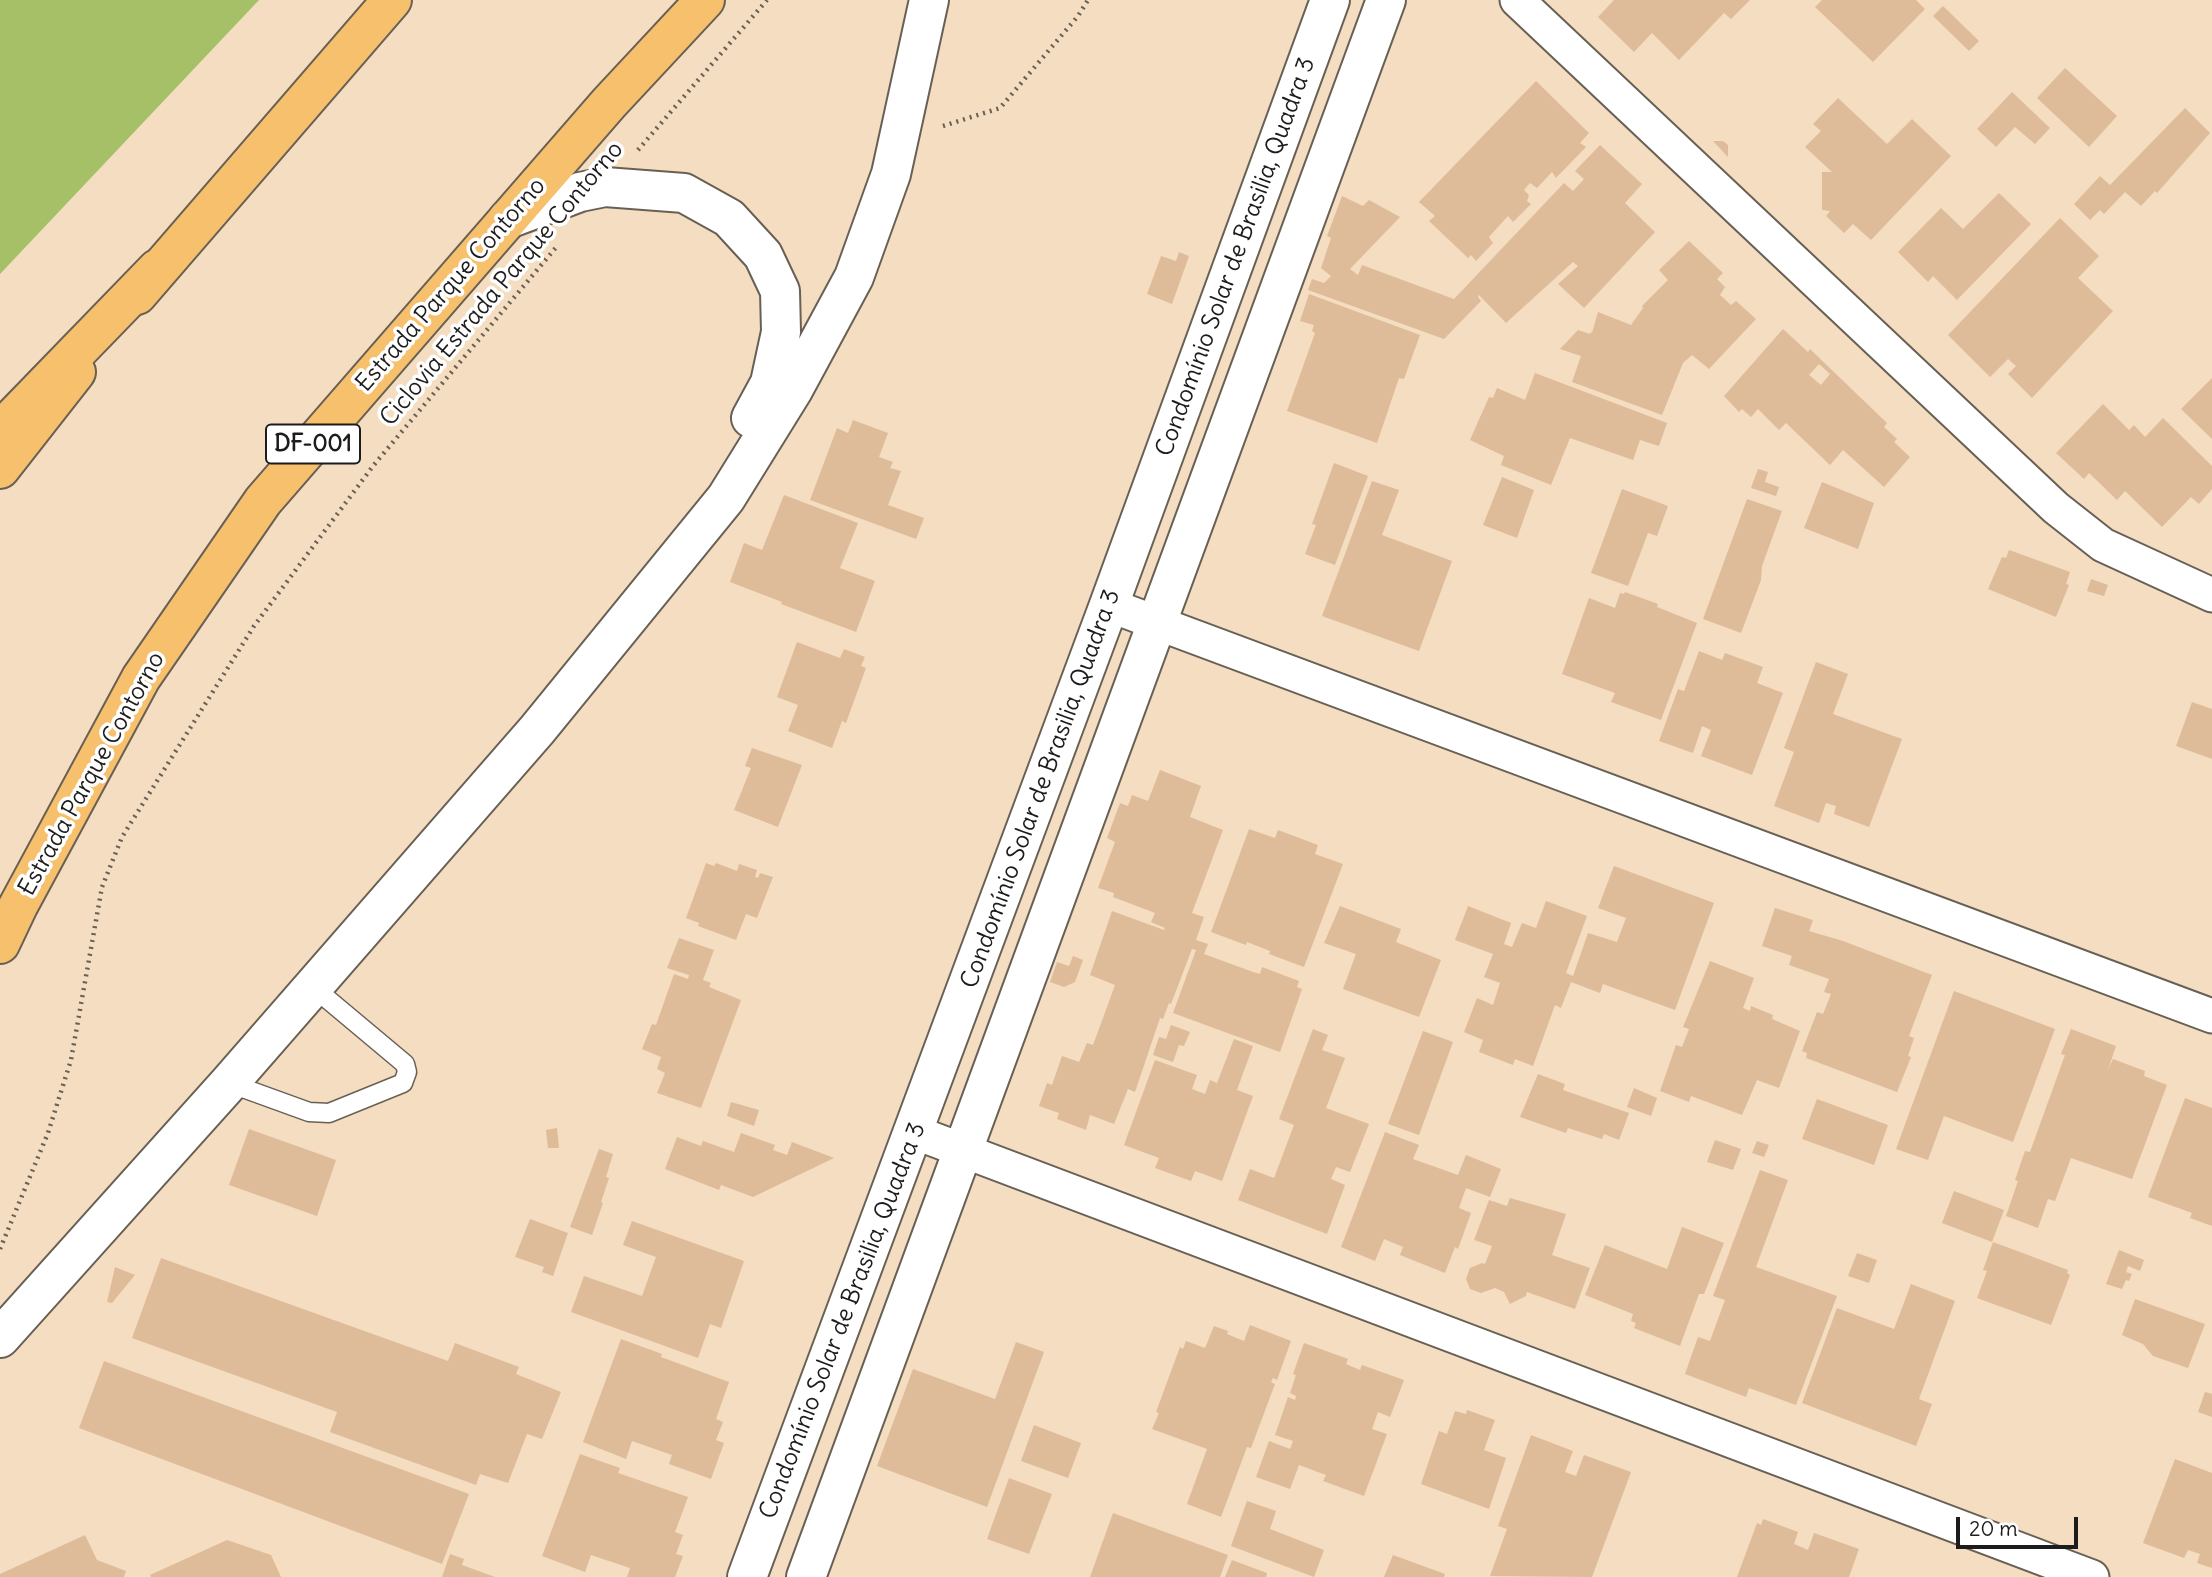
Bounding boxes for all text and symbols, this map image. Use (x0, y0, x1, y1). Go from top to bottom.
street label: Condomínio Solar de Brasilia, Quadra 3 (1150, 54, 1322, 460)
street label: Ciclovia Estrada Parque Contorno (374, 136, 630, 432)
street label: Estrada Parque Contorno (350, 172, 552, 398)
road number: DF-001 (266, 424, 360, 464)
street label: Condomínio Solar de Brasilia, Quadra 3 (955, 586, 1127, 992)
street label: Estrada Parque Contorno (13, 647, 171, 901)
street label: Condomínio Solar de Brasilia, Quadra 3 (754, 1119, 932, 1523)
scale bar (1960, 1504, 2082, 1548)
text: 20 m (1969, 1515, 2018, 1542)

